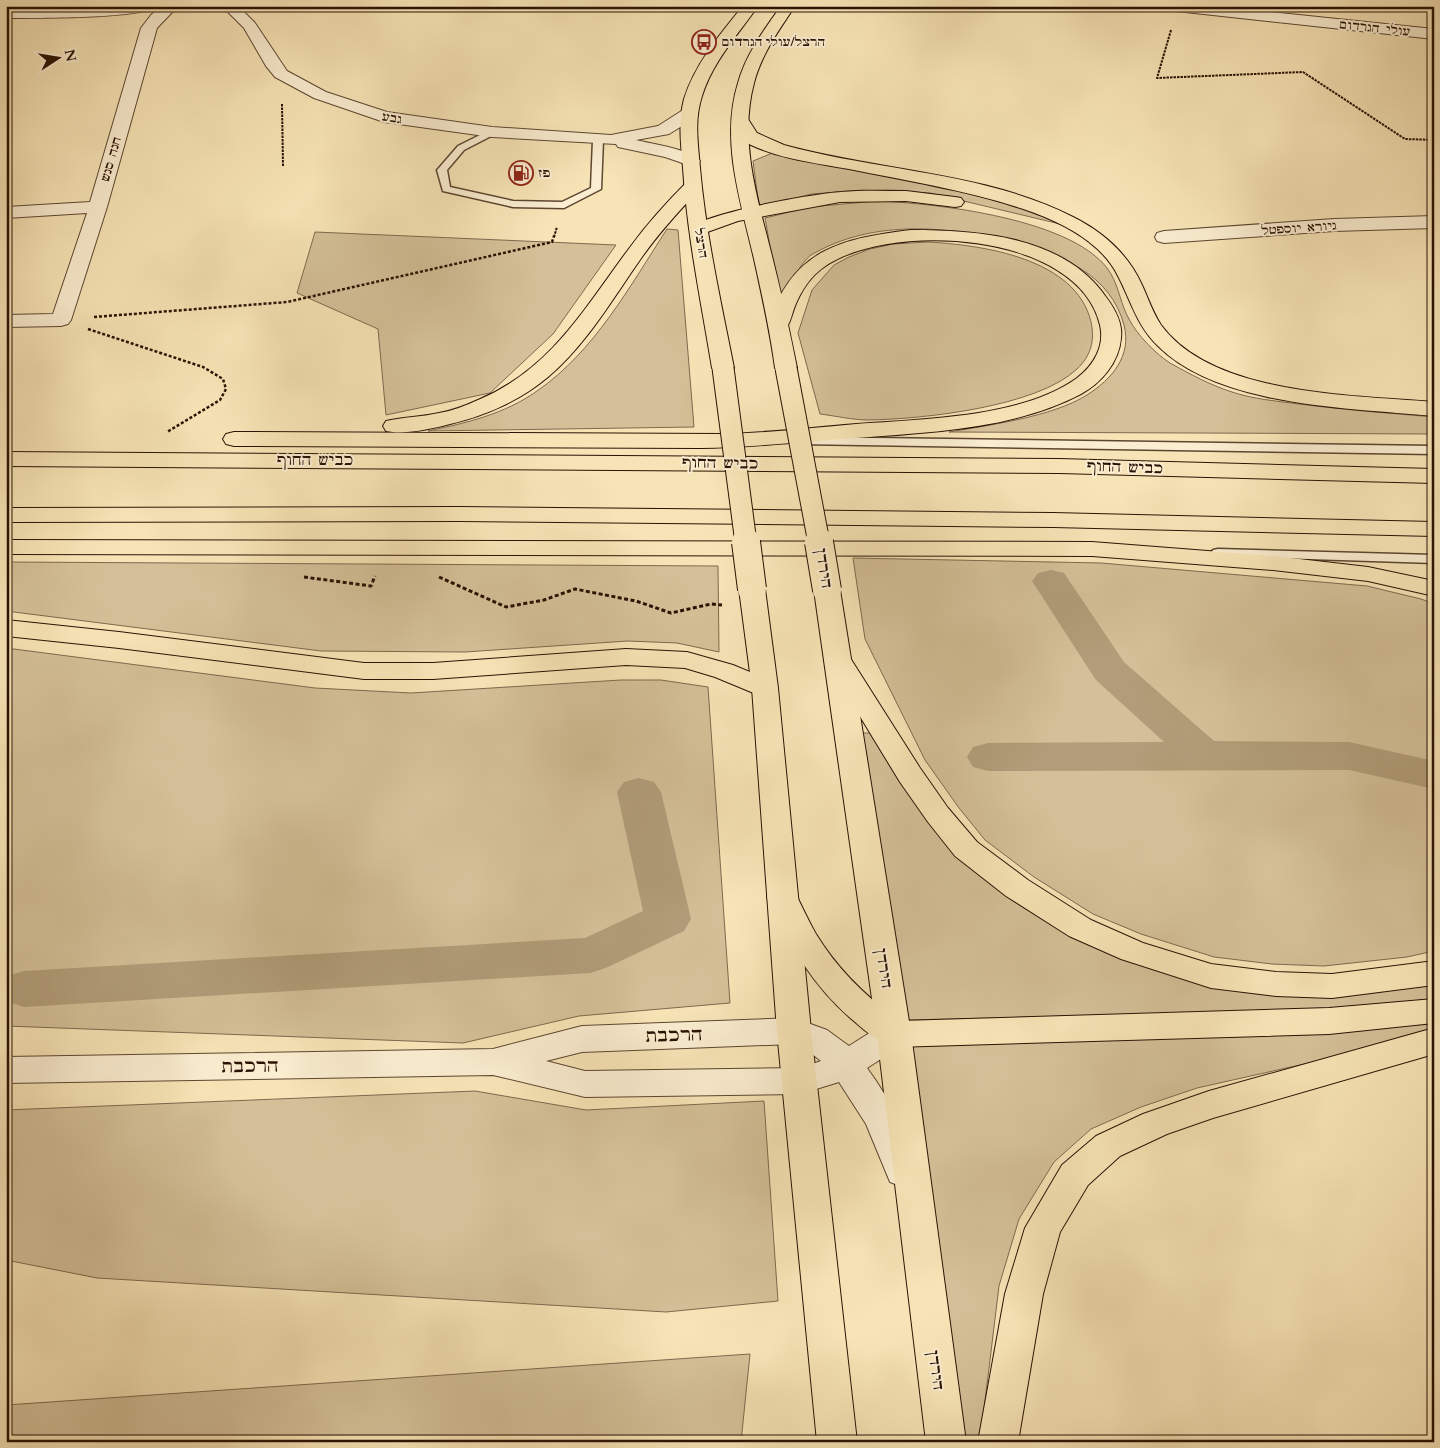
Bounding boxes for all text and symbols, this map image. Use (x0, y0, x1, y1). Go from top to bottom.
street label: עולי הגרדום (1339, 16, 1411, 40)
bus stop icon: הרצל/עולי הגרדום (691, 29, 717, 55)
north arrow (32, 32, 82, 82)
place label: הרצל/עולי הגרדום (722, 34, 825, 50)
text: N (60, 47, 81, 63)
street label: גבע (381, 108, 403, 128)
street label: חנה סנש (97, 135, 125, 183)
fuel station icon: פז (508, 160, 534, 186)
place label: פז (538, 165, 550, 181)
street label: גיורא יוספטל (1261, 217, 1337, 239)
street label: הרצל (690, 227, 712, 260)
street label: כביש החוף (277, 450, 353, 470)
street label: כביש החוף (682, 452, 758, 474)
street label: כביש החוף (1086, 456, 1164, 478)
street label: הירדן (811, 546, 837, 590)
street label: הירדן (871, 946, 897, 990)
street label: הרכבת (645, 1022, 703, 1049)
street label: הרכבת (221, 1054, 279, 1079)
street label: הירדן (923, 1349, 949, 1391)

